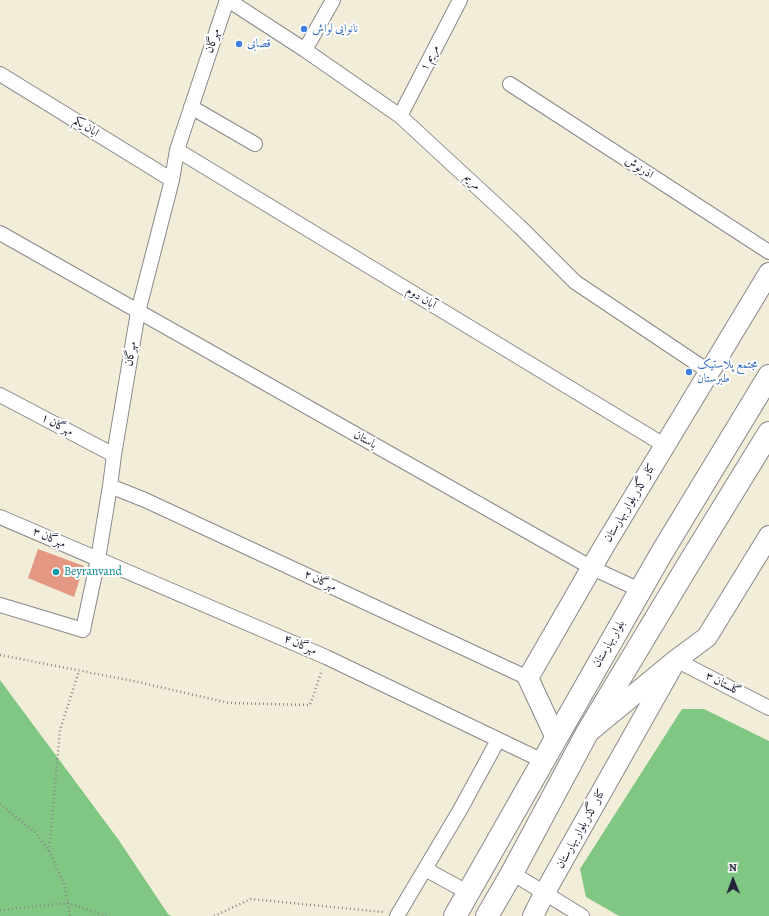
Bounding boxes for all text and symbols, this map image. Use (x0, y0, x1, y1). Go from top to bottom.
place label: نانوایی لواش (312, 22, 358, 36)
marker: نانوایی لواش (299, 24, 309, 34)
street label: مهرگان (202, 27, 224, 55)
place label: قصابی (247, 37, 271, 51)
marker: قصابی (234, 39, 244, 49)
street label: مریم ۱ (417, 43, 443, 73)
street label: ابان یکم (71, 114, 101, 140)
street label: اذرنوش (622, 153, 656, 183)
street label: مریم (461, 171, 483, 193)
street label: آبان دوم (403, 283, 439, 313)
street label: مهرگان (122, 341, 140, 367)
place label: مجتمع پلاستیک طبرستان (697, 358, 758, 386)
marker: مجتمع پلاستیک طبرستان (684, 367, 694, 377)
street label: مهرگان ۱ (39, 411, 75, 439)
street label: باستان (351, 428, 379, 452)
street label: کنار گذر بلوار بهارستان (601, 461, 659, 545)
street label: مهرگان ۳ (30, 525, 68, 551)
place label: Beyranvand (64, 565, 122, 579)
marker: Beyranvand (51, 567, 61, 577)
street label: مهرگان ۲ (301, 567, 339, 595)
street label: بلوار بهارستان (590, 618, 628, 670)
street label: مهرگان ۴ (281, 632, 319, 658)
street label: گلستان ۳ (703, 669, 743, 699)
street label: کنار گذر بلوار بهارستان (553, 787, 609, 871)
north arrow (713, 860, 753, 900)
text: N (729, 860, 737, 875)

